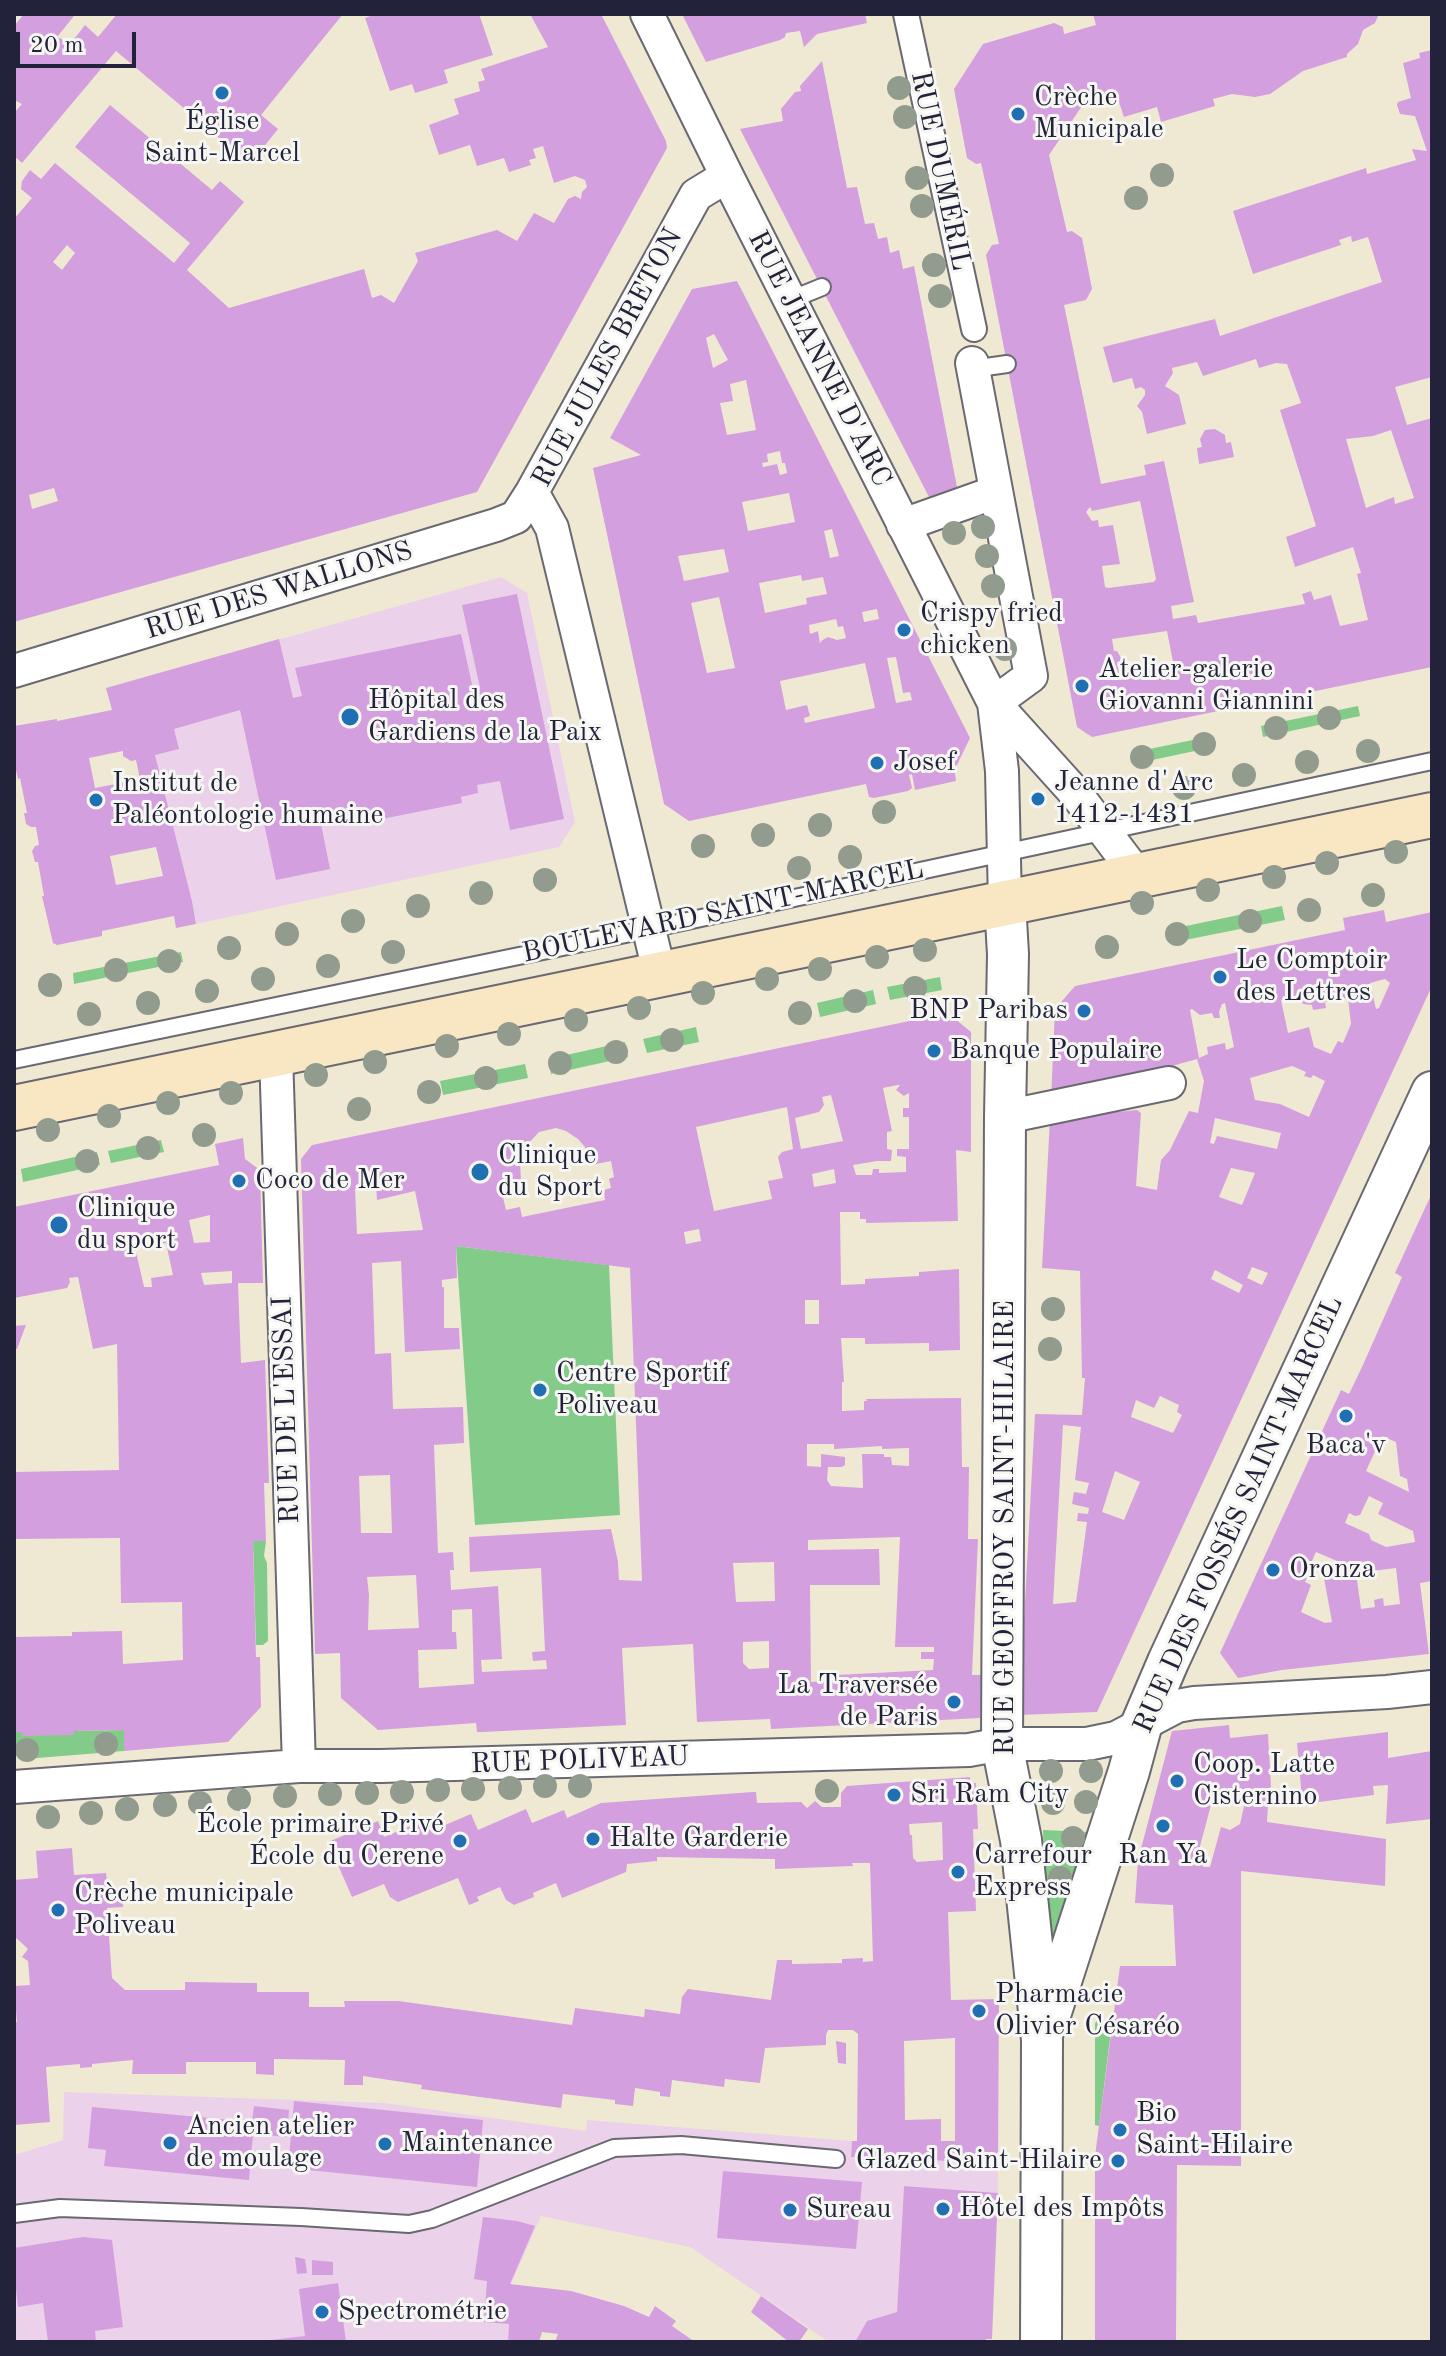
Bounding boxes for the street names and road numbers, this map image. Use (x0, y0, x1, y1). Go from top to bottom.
street label: RUE DUMÉRIL (902, 68, 978, 274)
street label: RUE JULES BRETON (526, 223, 690, 493)
street label: RUE JEANNE D'ARC (740, 225, 898, 493)
street label: RUE DES WALLONS (141, 534, 417, 648)
street label: BOULEVARD SAINT-MARCEL (519, 853, 927, 971)
street label: RUE DES FOSSÉS SAINT-MARCEL (1127, 1291, 1351, 1739)
street label: RUE DE L'ESSAI (266, 1295, 308, 1525)
street label: RUE GEOFFROY SAINT-HILAIRE (989, 1300, 1023, 1756)
street label: RUE POLIVEAU (470, 1740, 690, 1782)

